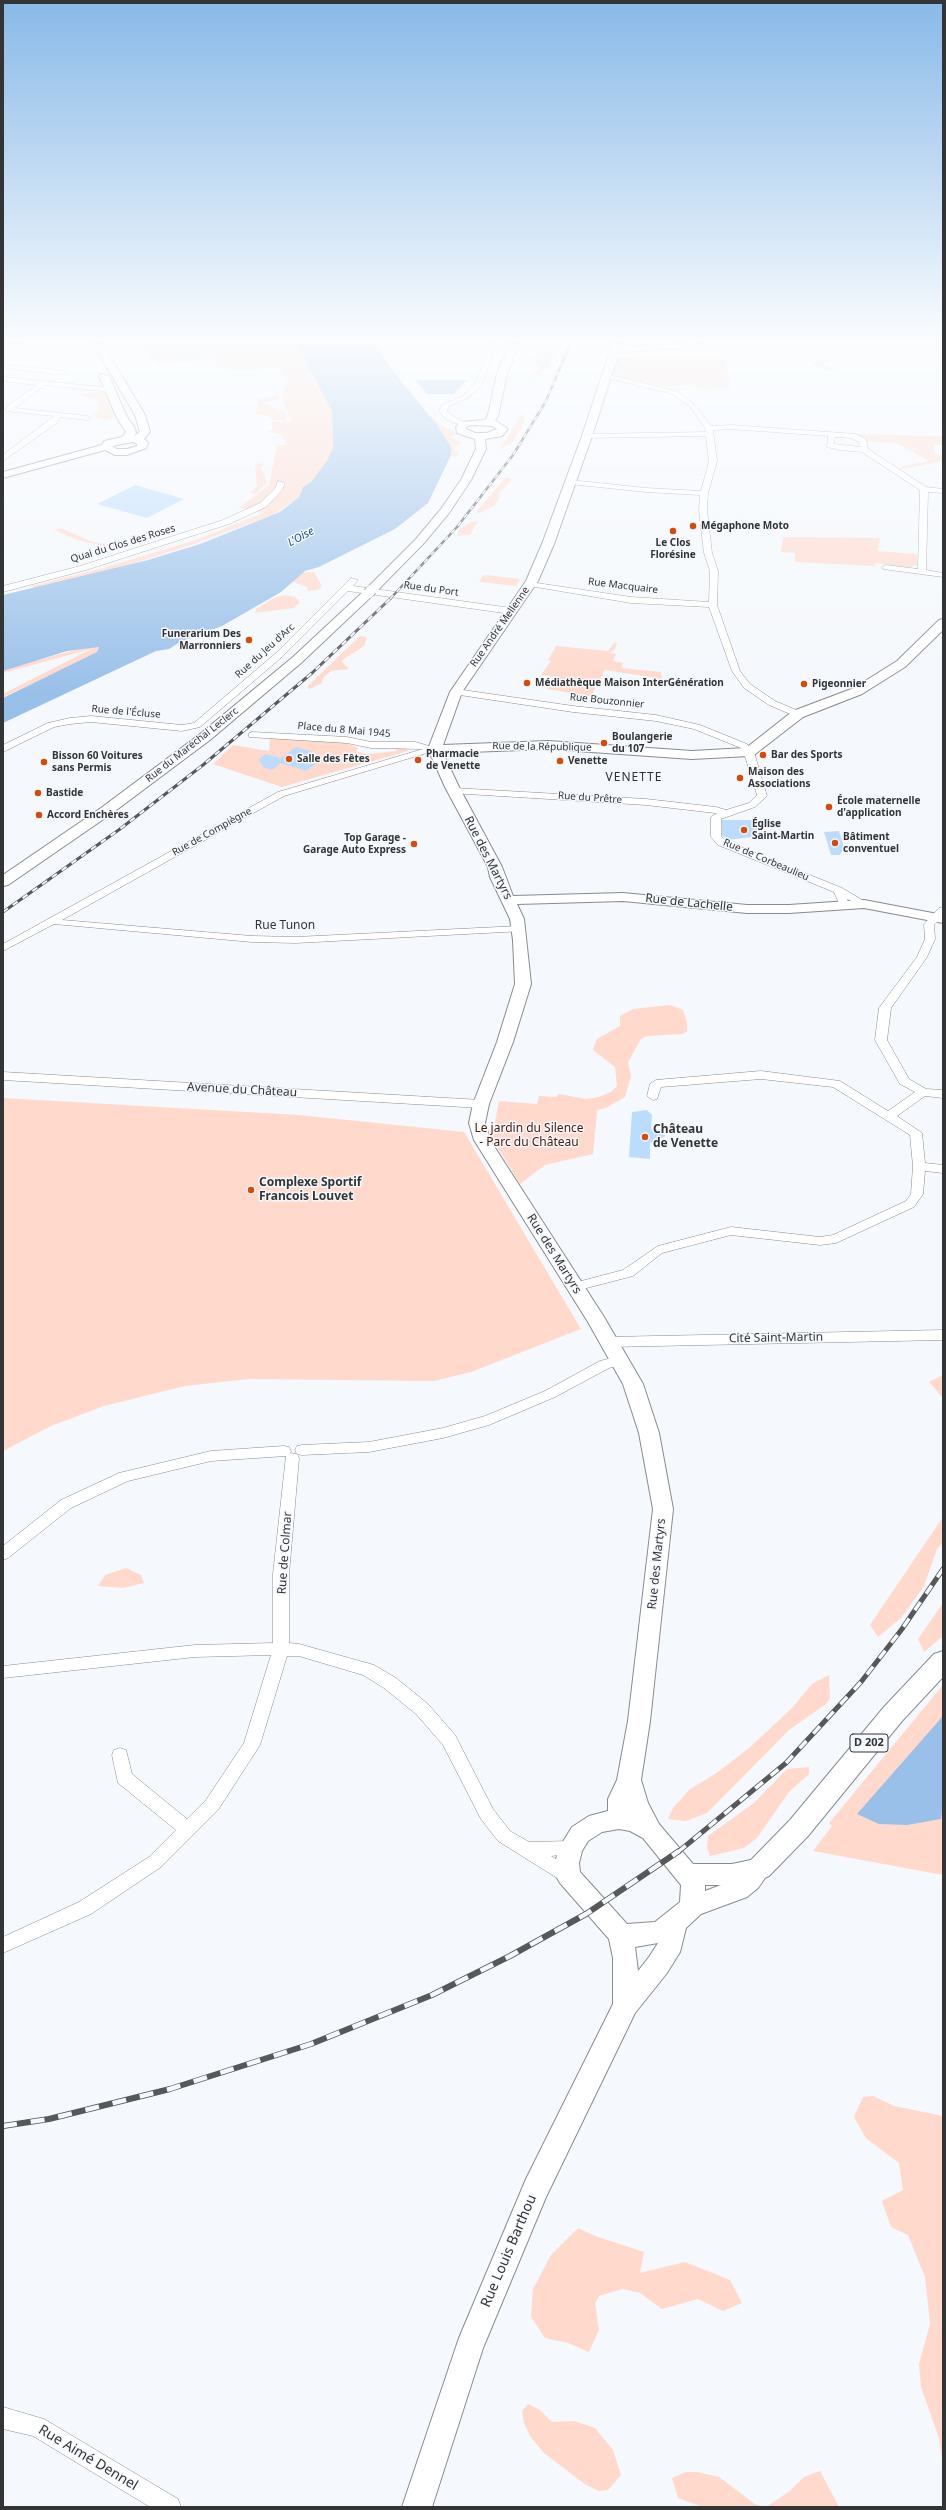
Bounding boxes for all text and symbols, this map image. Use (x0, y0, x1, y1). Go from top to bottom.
place label: Mégaphone Moto (701, 520, 789, 532)
marker: Mégaphone Moto (688, 521, 698, 531)
street label: Quai du Clos des Roses (69, 522, 177, 566)
water label: L'Oise (286, 524, 316, 550)
marker: Le Clos Florésine (668, 526, 678, 536)
place label: Le Clos Florésine (650, 537, 696, 560)
street label: Rue Macquaire (587, 576, 659, 596)
street label: Rue du Port (403, 579, 459, 599)
street label: Rue André Mellenne (468, 585, 532, 669)
street label: Rue du Jeu d'Arc (233, 621, 297, 681)
place label: Funerarium Des Marronniers (162, 628, 241, 652)
marker: Funerarium Des Marronniers (244, 635, 254, 645)
place label: Médiathèque Maison InterGénération (535, 677, 724, 689)
marker: Médiathèque Maison InterGénération (522, 678, 532, 688)
place label: Pigeonnier (812, 678, 866, 690)
marker: Pigeonnier (799, 679, 809, 689)
street label: Rue Bouzonnier (569, 691, 645, 711)
street label: Rue de l'Écluse (91, 703, 161, 721)
street label: Rue du Maréchal Leclerc (143, 705, 241, 785)
street label: Place du 8 Mai 1945 (297, 720, 391, 740)
place label: Boulangerie du 107 (612, 731, 673, 754)
marker: Boulangerie du 107 (599, 738, 609, 748)
street label: Rue de la République (492, 740, 592, 754)
place label: Pharmacie de Venette (426, 748, 480, 772)
place label: Bar des Sports (771, 749, 843, 761)
place label: Bisson 60 Voitures sans Permis (52, 750, 143, 774)
marker: Bar des Sports (758, 750, 768, 760)
place label: Salle des Fêtes (297, 753, 370, 765)
marker: Salle des Fêtes (284, 754, 294, 764)
marker: Pharmacie de Venette (413, 755, 423, 765)
place label: Venette (568, 755, 607, 767)
marker: Venette (555, 756, 565, 766)
marker: Bisson 60 Voitures sans Permis (39, 757, 49, 767)
place label: Maison des Associations (748, 766, 810, 790)
district label: VENETTE (606, 771, 662, 785)
marker: Maison des Associations (735, 773, 745, 783)
place label: Bastide (46, 787, 83, 799)
marker: Bastide (33, 788, 43, 798)
street label: Rue du Prêtre (557, 790, 623, 806)
place label: École maternelle d'application (837, 795, 920, 818)
marker: École maternelle d'application (824, 802, 834, 812)
street label: Rue de Compiègne (170, 805, 254, 859)
place label: Accord Enchères (47, 809, 129, 821)
marker: Accord Enchères (34, 810, 44, 820)
street label: Rue des Martyrs (461, 814, 515, 902)
place label: Église Saint-Martin (752, 818, 814, 842)
marker: Église Saint-Martin (739, 825, 749, 835)
place label: Bâtiment conventuel (843, 831, 899, 854)
place label: Top Garage - Garage Auto Express (303, 832, 406, 856)
street label: Rue de Corbeaulieu (721, 836, 811, 884)
marker: Bâtiment conventuel (830, 838, 840, 848)
marker: Top Garage - Garage Auto Express (409, 839, 419, 849)
street label: Rue de Lachelle (645, 891, 733, 915)
street label: Rue Tunon (255, 919, 315, 933)
street label: Avenue du Château (187, 1080, 297, 1100)
park label: Le jardin du Silence - Parc du Château (474, 1122, 584, 1150)
place label: Château de Venette (653, 1123, 718, 1151)
marker: Château de Venette (640, 1132, 650, 1142)
place label: Complexe Sportif Francois Louvet (259, 1176, 361, 1204)
marker: Complexe Sportif Francois Louvet (246, 1185, 256, 1195)
street label: Rue des Martyrs (524, 1211, 584, 1297)
street label: Cité Saint-Martin (729, 1330, 823, 1346)
street label: Rue de Colmar (275, 1511, 295, 1595)
street label: Rue des Martyrs (645, 1518, 669, 1610)
road number: D 202 (850, 1734, 888, 1752)
street label: Rue Louis Barthou (478, 2192, 540, 2310)
street label: Rue Aimé Dennel (35, 2422, 141, 2494)

